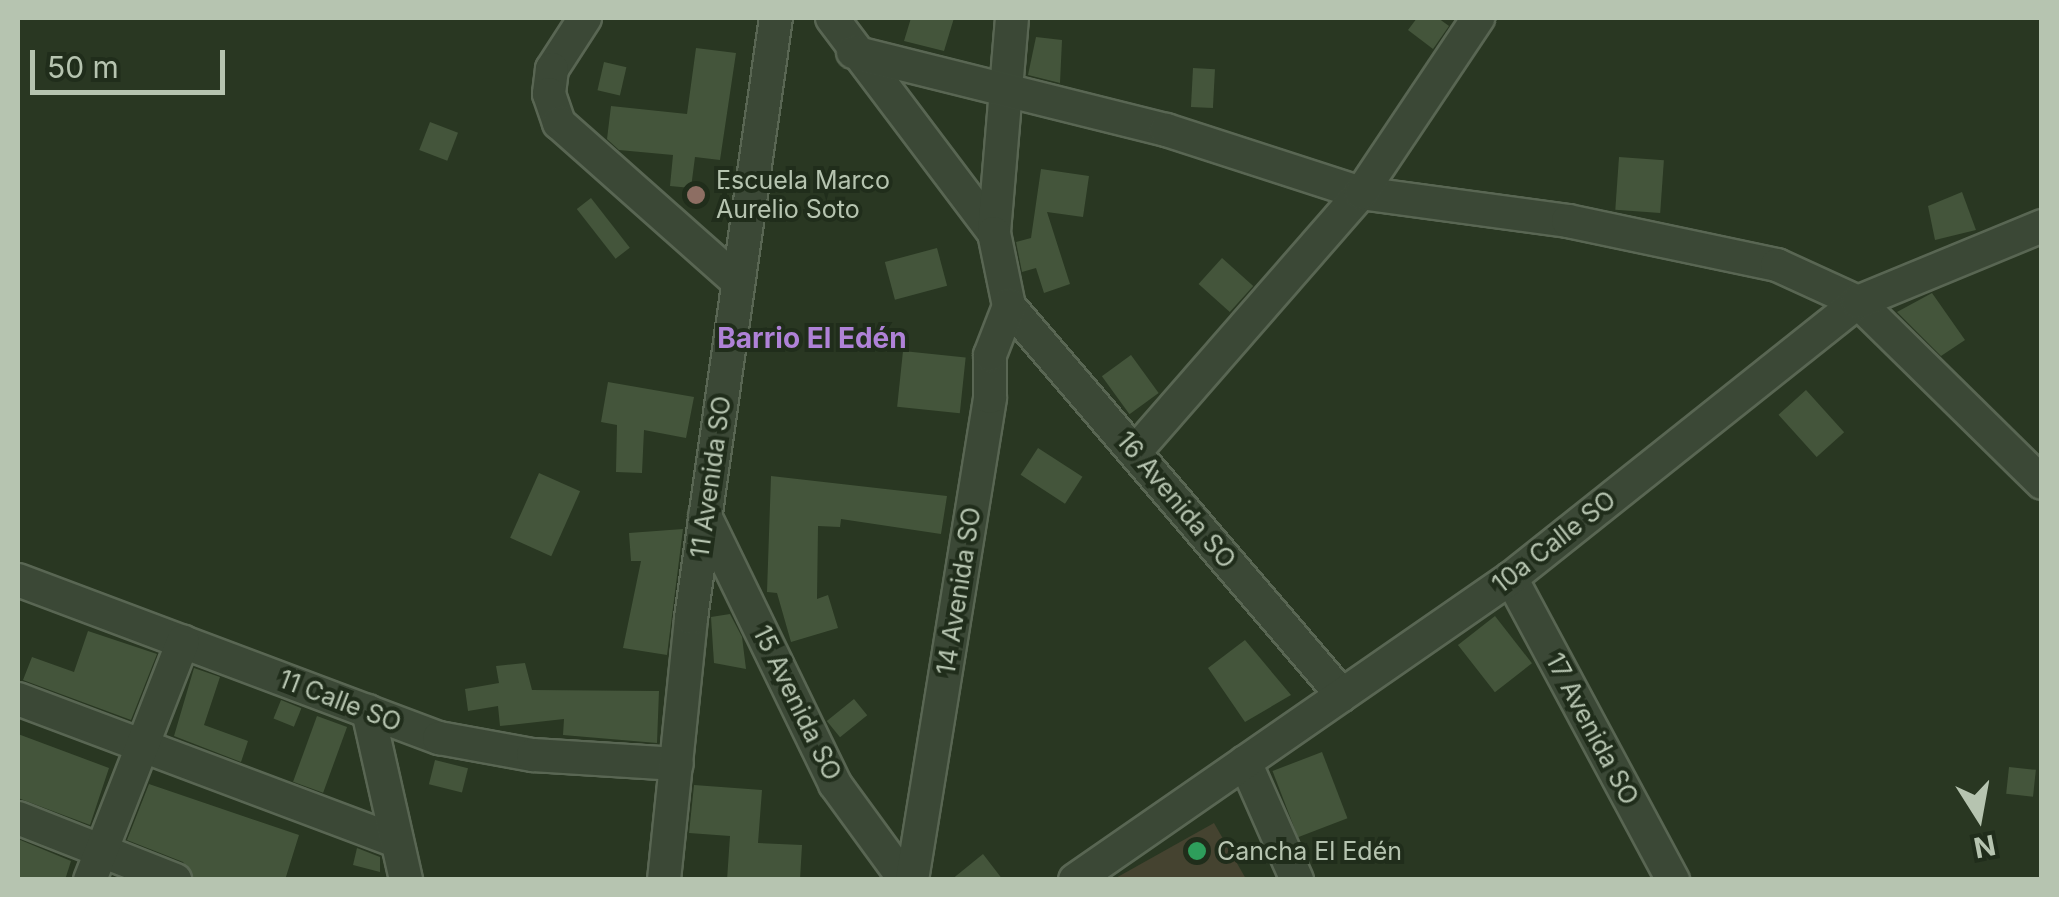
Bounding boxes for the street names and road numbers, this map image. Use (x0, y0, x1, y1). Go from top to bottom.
street label: 11 Avenida SO (685, 394, 737, 560)
street label: 16 Avenida SO (1110, 426, 1242, 574)
street label: 10a Calle SO (1486, 485, 1622, 599)
street label: 14 Avenida SO (931, 505, 987, 677)
street label: 15 Avenida SO (747, 621, 847, 785)
street label: 17 Avenida SO (1539, 648, 1645, 810)
street label: 11 Calle SO (275, 664, 405, 738)

